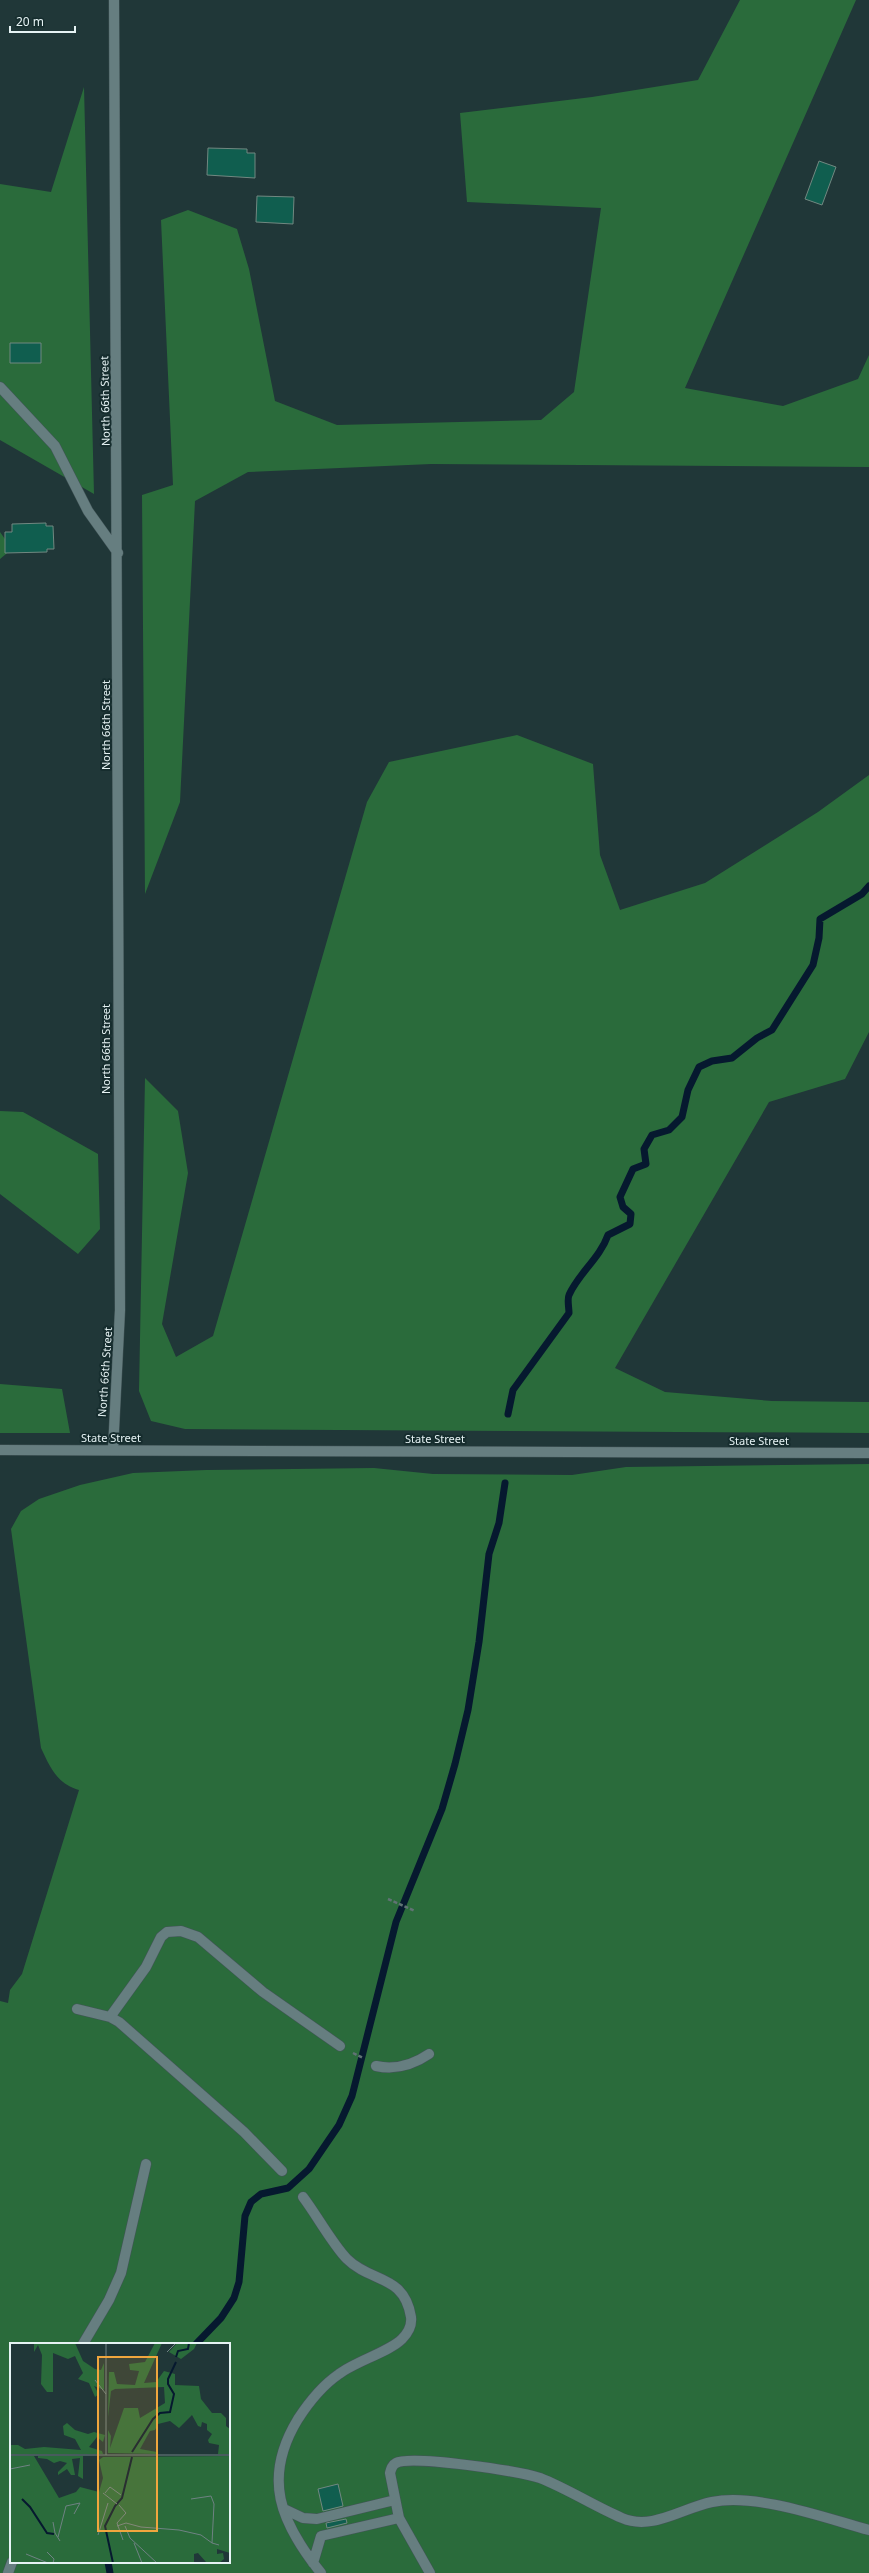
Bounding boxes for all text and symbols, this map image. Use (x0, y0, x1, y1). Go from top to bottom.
scale bar (10, 8, 75, 34)
text: 20 m (16, 13, 44, 30)
street label: North 66th Street (96, 356, 113, 446)
street label: North 66th Street (98, 680, 113, 770)
street label: North 66th Street (98, 1004, 113, 1094)
street label: North 66th Street (94, 1326, 115, 1417)
street label: State Street (81, 1430, 141, 1445)
street label: State Street (405, 1431, 465, 1446)
street label: State Street (729, 1433, 789, 1448)
inset map (10, 2343, 230, 2563)

